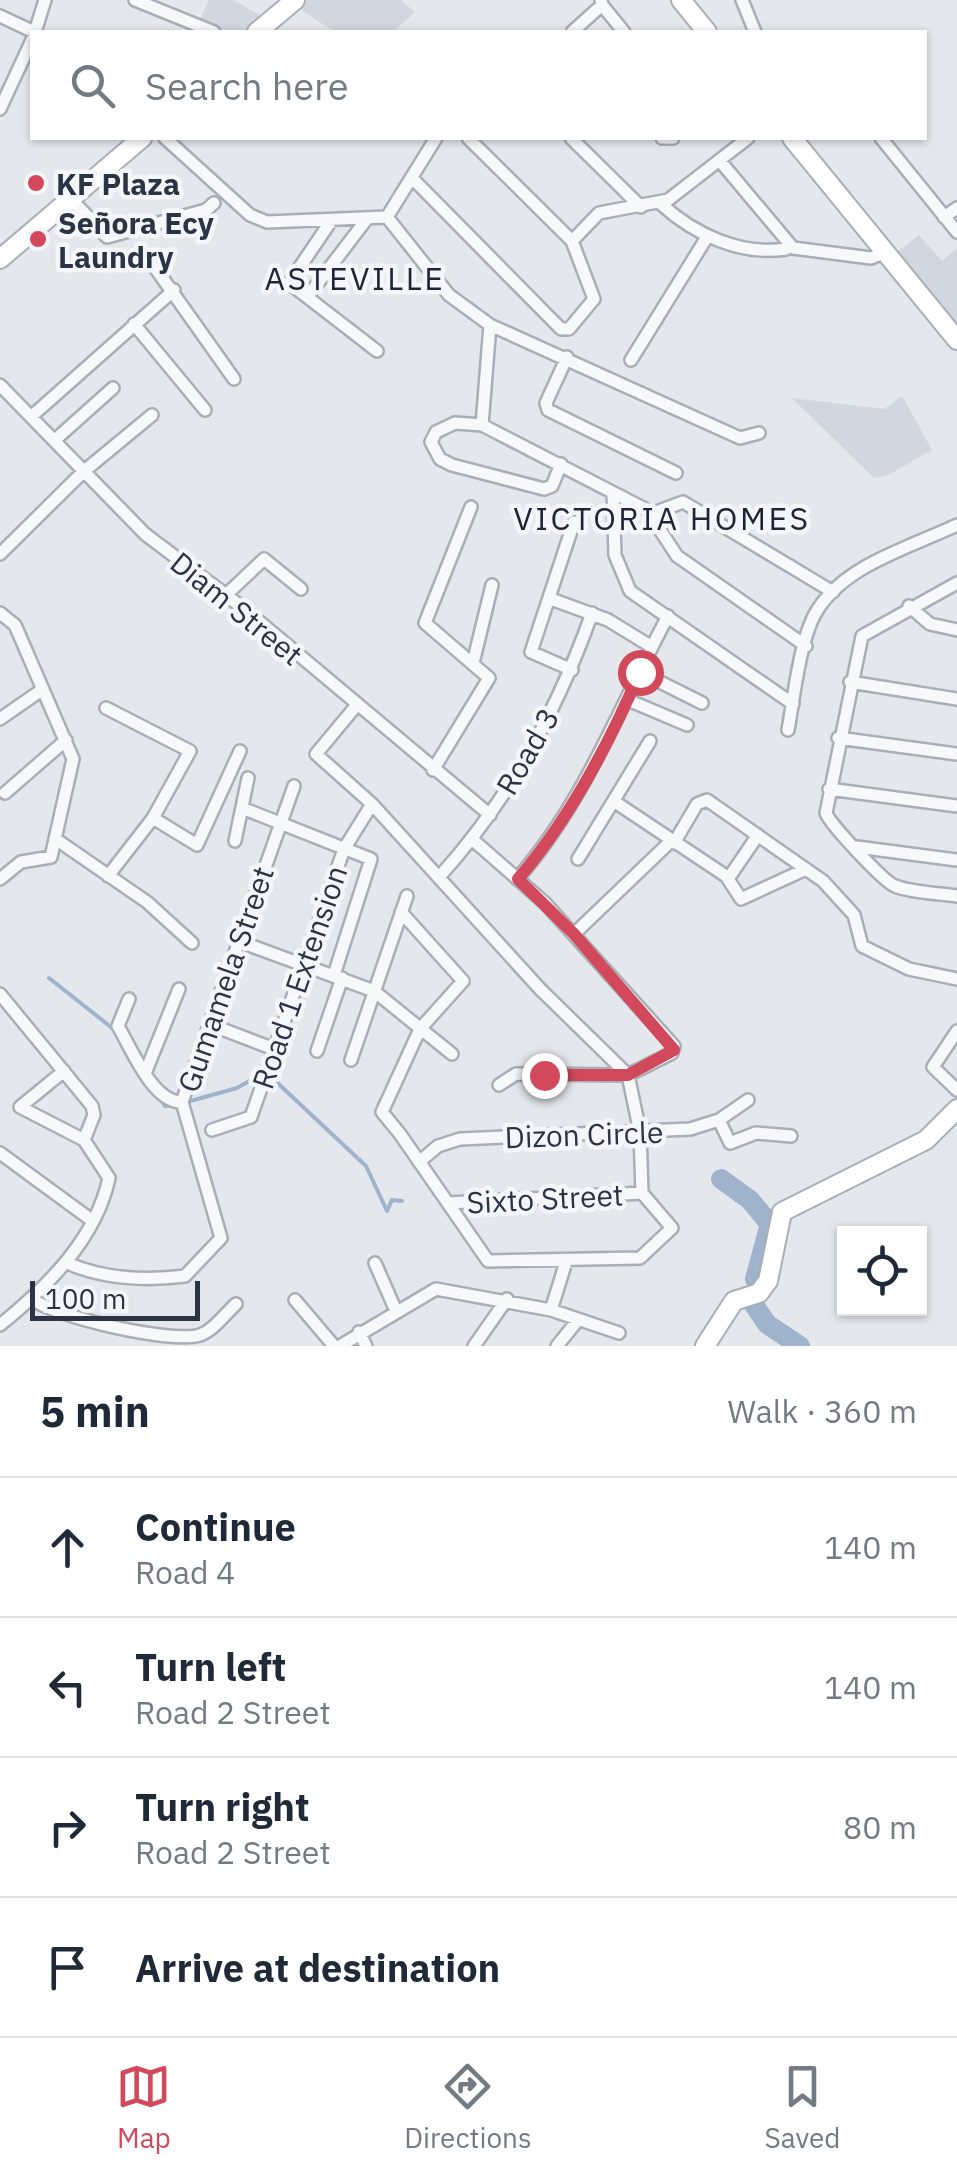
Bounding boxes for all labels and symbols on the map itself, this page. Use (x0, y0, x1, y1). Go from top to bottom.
place label: KF Plaza (56, 164, 180, 203)
marker: KF Plaza (25, 172, 47, 194)
place label: Señora Ecy Laundry (58, 203, 214, 276)
marker: Señora Ecy Laundry (27, 228, 49, 250)
district label: ASTEVILLE (265, 257, 445, 299)
district label: VICTORIA HOMES (513, 497, 811, 539)
street label: Diam Street (163, 543, 311, 673)
route start (618, 650, 664, 696)
street label: Road 3 (487, 701, 567, 801)
street label: Road 1 Extension (243, 860, 355, 1094)
street label: Gumamela Street (168, 861, 282, 1097)
route end (522, 1053, 568, 1099)
street label: Dizon Circle (504, 1112, 664, 1156)
street label: Sixto Street (466, 1174, 624, 1222)
scale bar (30, 1276, 200, 1320)

